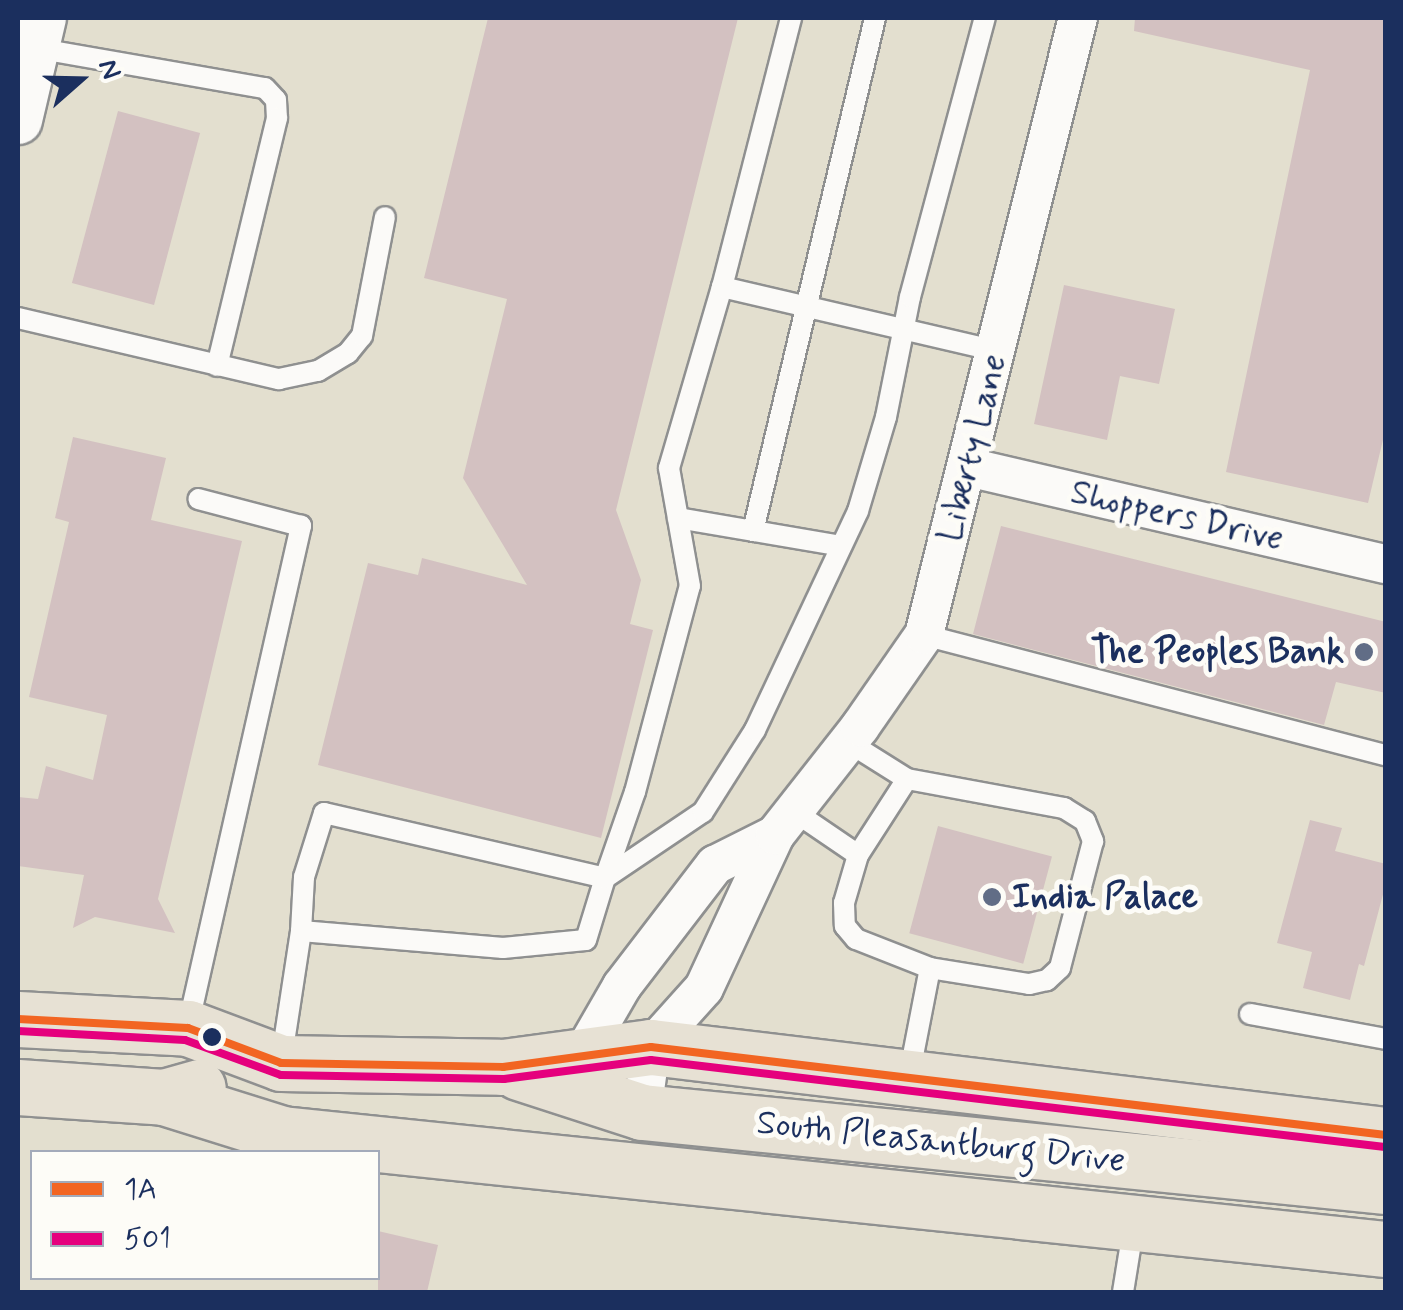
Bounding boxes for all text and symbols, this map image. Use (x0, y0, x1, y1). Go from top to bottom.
north arrow (30, 30, 130, 130)
text: N (88, 54, 129, 85)
street label: Liberty Lane (929, 350, 1017, 546)
street label: Shoppers Drive (1068, 471, 1286, 561)
place label: The Peoples Bank (1092, 631, 1344, 673)
marker: The Peoples Bank (1353, 641, 1375, 663)
place label: India Palace (1012, 876, 1198, 918)
marker: India Palace (981, 886, 1003, 908)
unlabelled marker (202, 1027, 222, 1047)
street label: South Pleasantburg Drive (756, 1102, 1126, 1182)
legend (30, 1150, 380, 1280)
text: 1A (124, 1170, 157, 1209)
text: 501 (124, 1220, 171, 1259)

